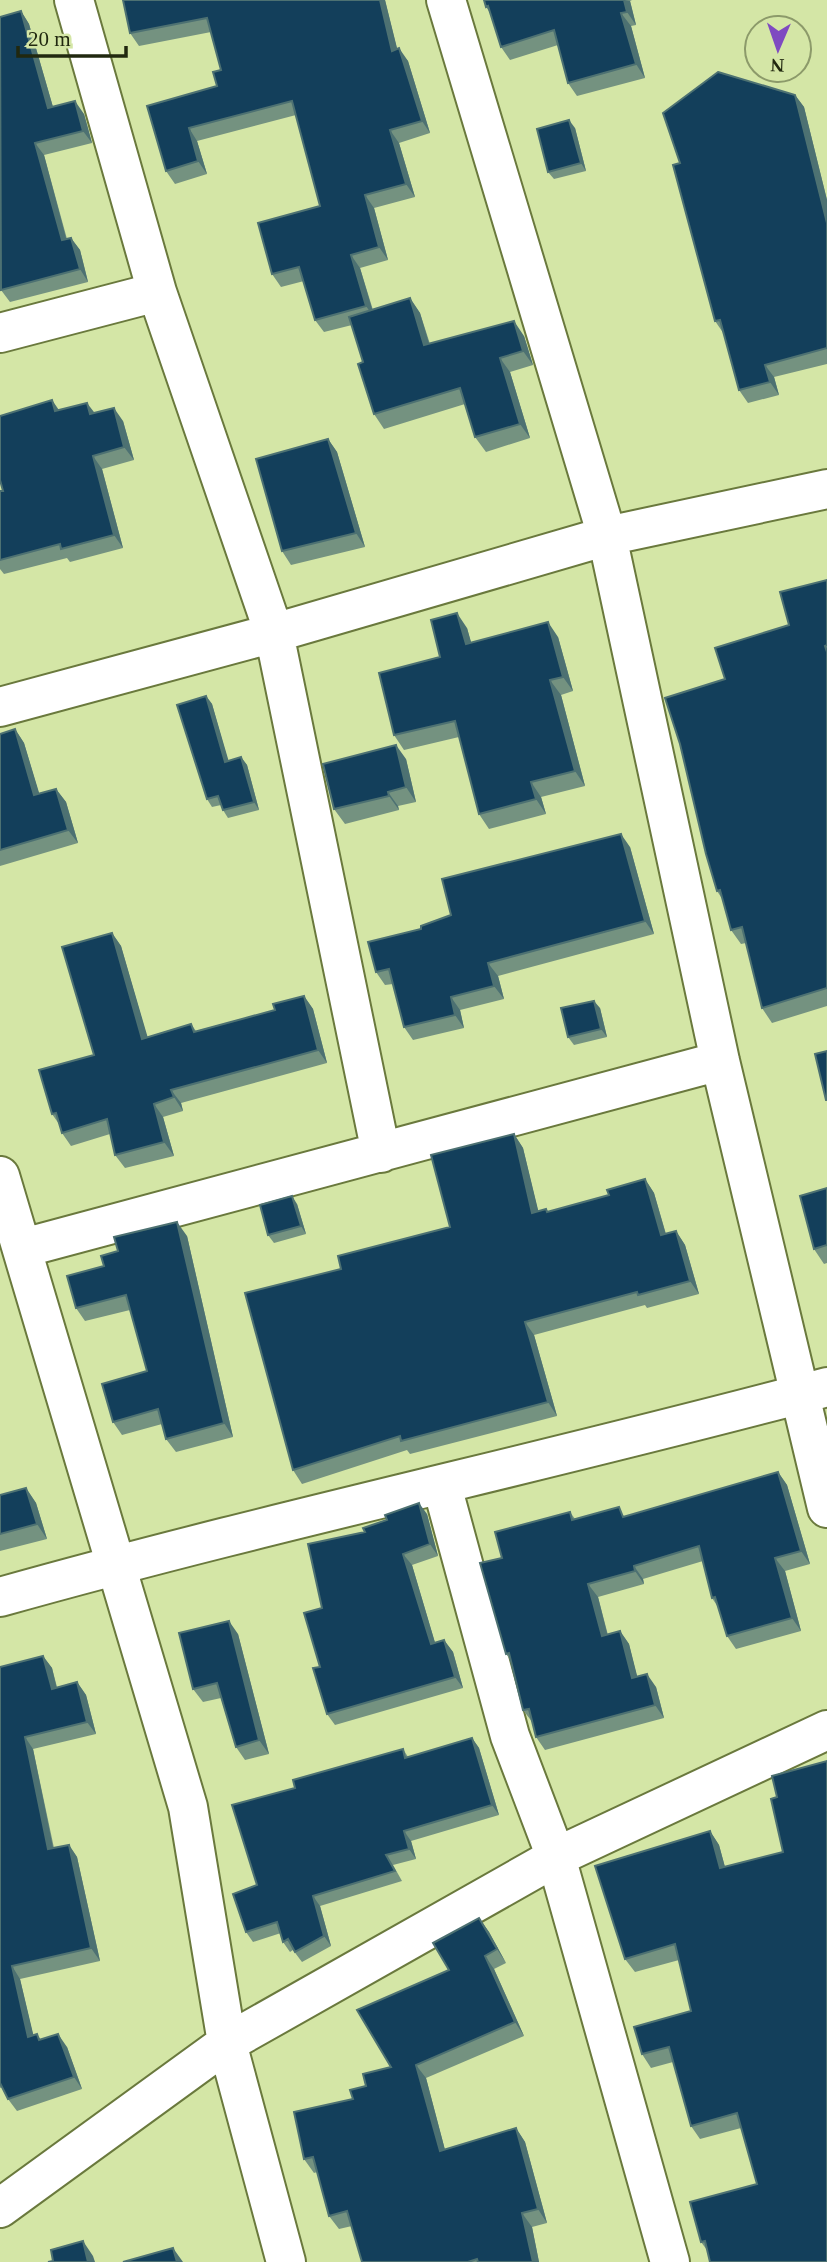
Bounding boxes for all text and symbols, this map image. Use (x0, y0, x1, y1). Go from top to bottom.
scale bar (18, 14, 126, 58)
north arrow (743, 14, 813, 84)
text: 20 m (28, 27, 71, 51)
text: N (770, 55, 785, 76)

